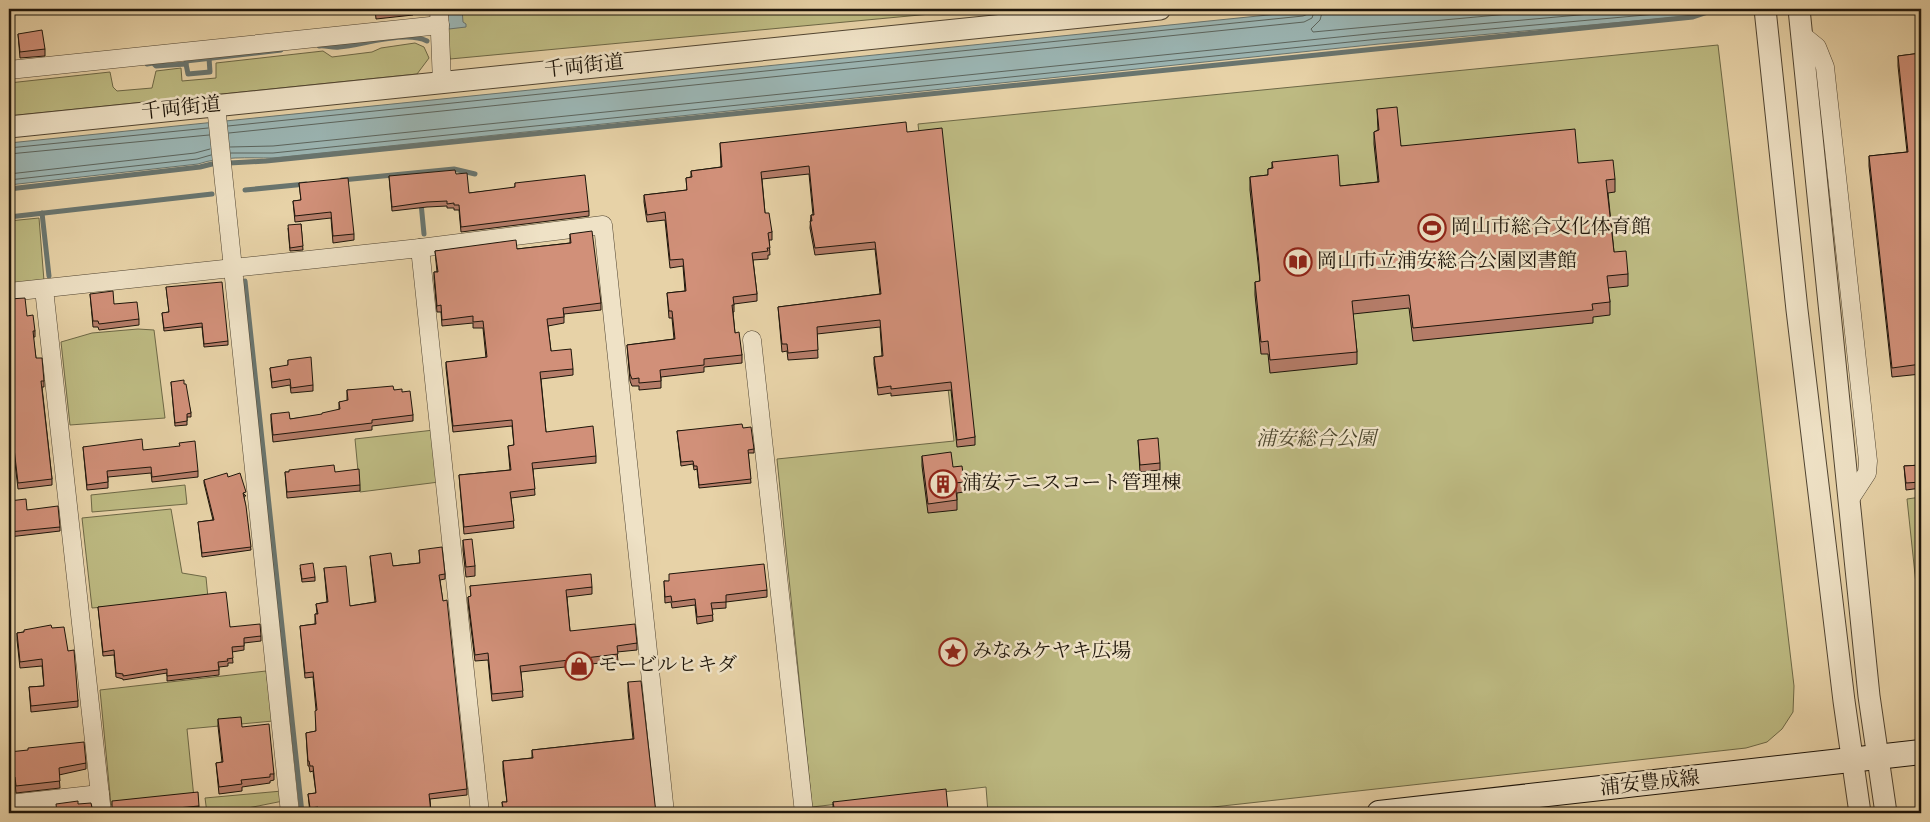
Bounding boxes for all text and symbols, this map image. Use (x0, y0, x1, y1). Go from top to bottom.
street label: 千両街道 (543, 51, 625, 81)
street label: 千両街道 (140, 93, 222, 123)
sports icon: 岡山市総合文化体育館 (1417, 213, 1447, 243)
place label: 岡山市総合文化体育館 (1451, 216, 1651, 238)
library icon: 岡山市立浦安総合公園図書館 (1283, 247, 1313, 277)
place label: 岡山市立浦安総合公園図書館 (1317, 250, 1577, 272)
park label: 浦安総合公園 (1256, 428, 1379, 450)
building icon: 浦安テニスコート管理棟 (928, 469, 958, 499)
place label: 浦安テニスコート管理棟 (962, 472, 1181, 494)
place icon: みなみケヤキ広場 (938, 637, 968, 667)
place label: みなみケヤキ広場 (972, 640, 1132, 662)
shop icon: モービルヒキダ (564, 651, 594, 681)
place label: モービルヒキダ (598, 654, 737, 676)
street label: 浦安豊成線 (1599, 767, 1701, 799)

